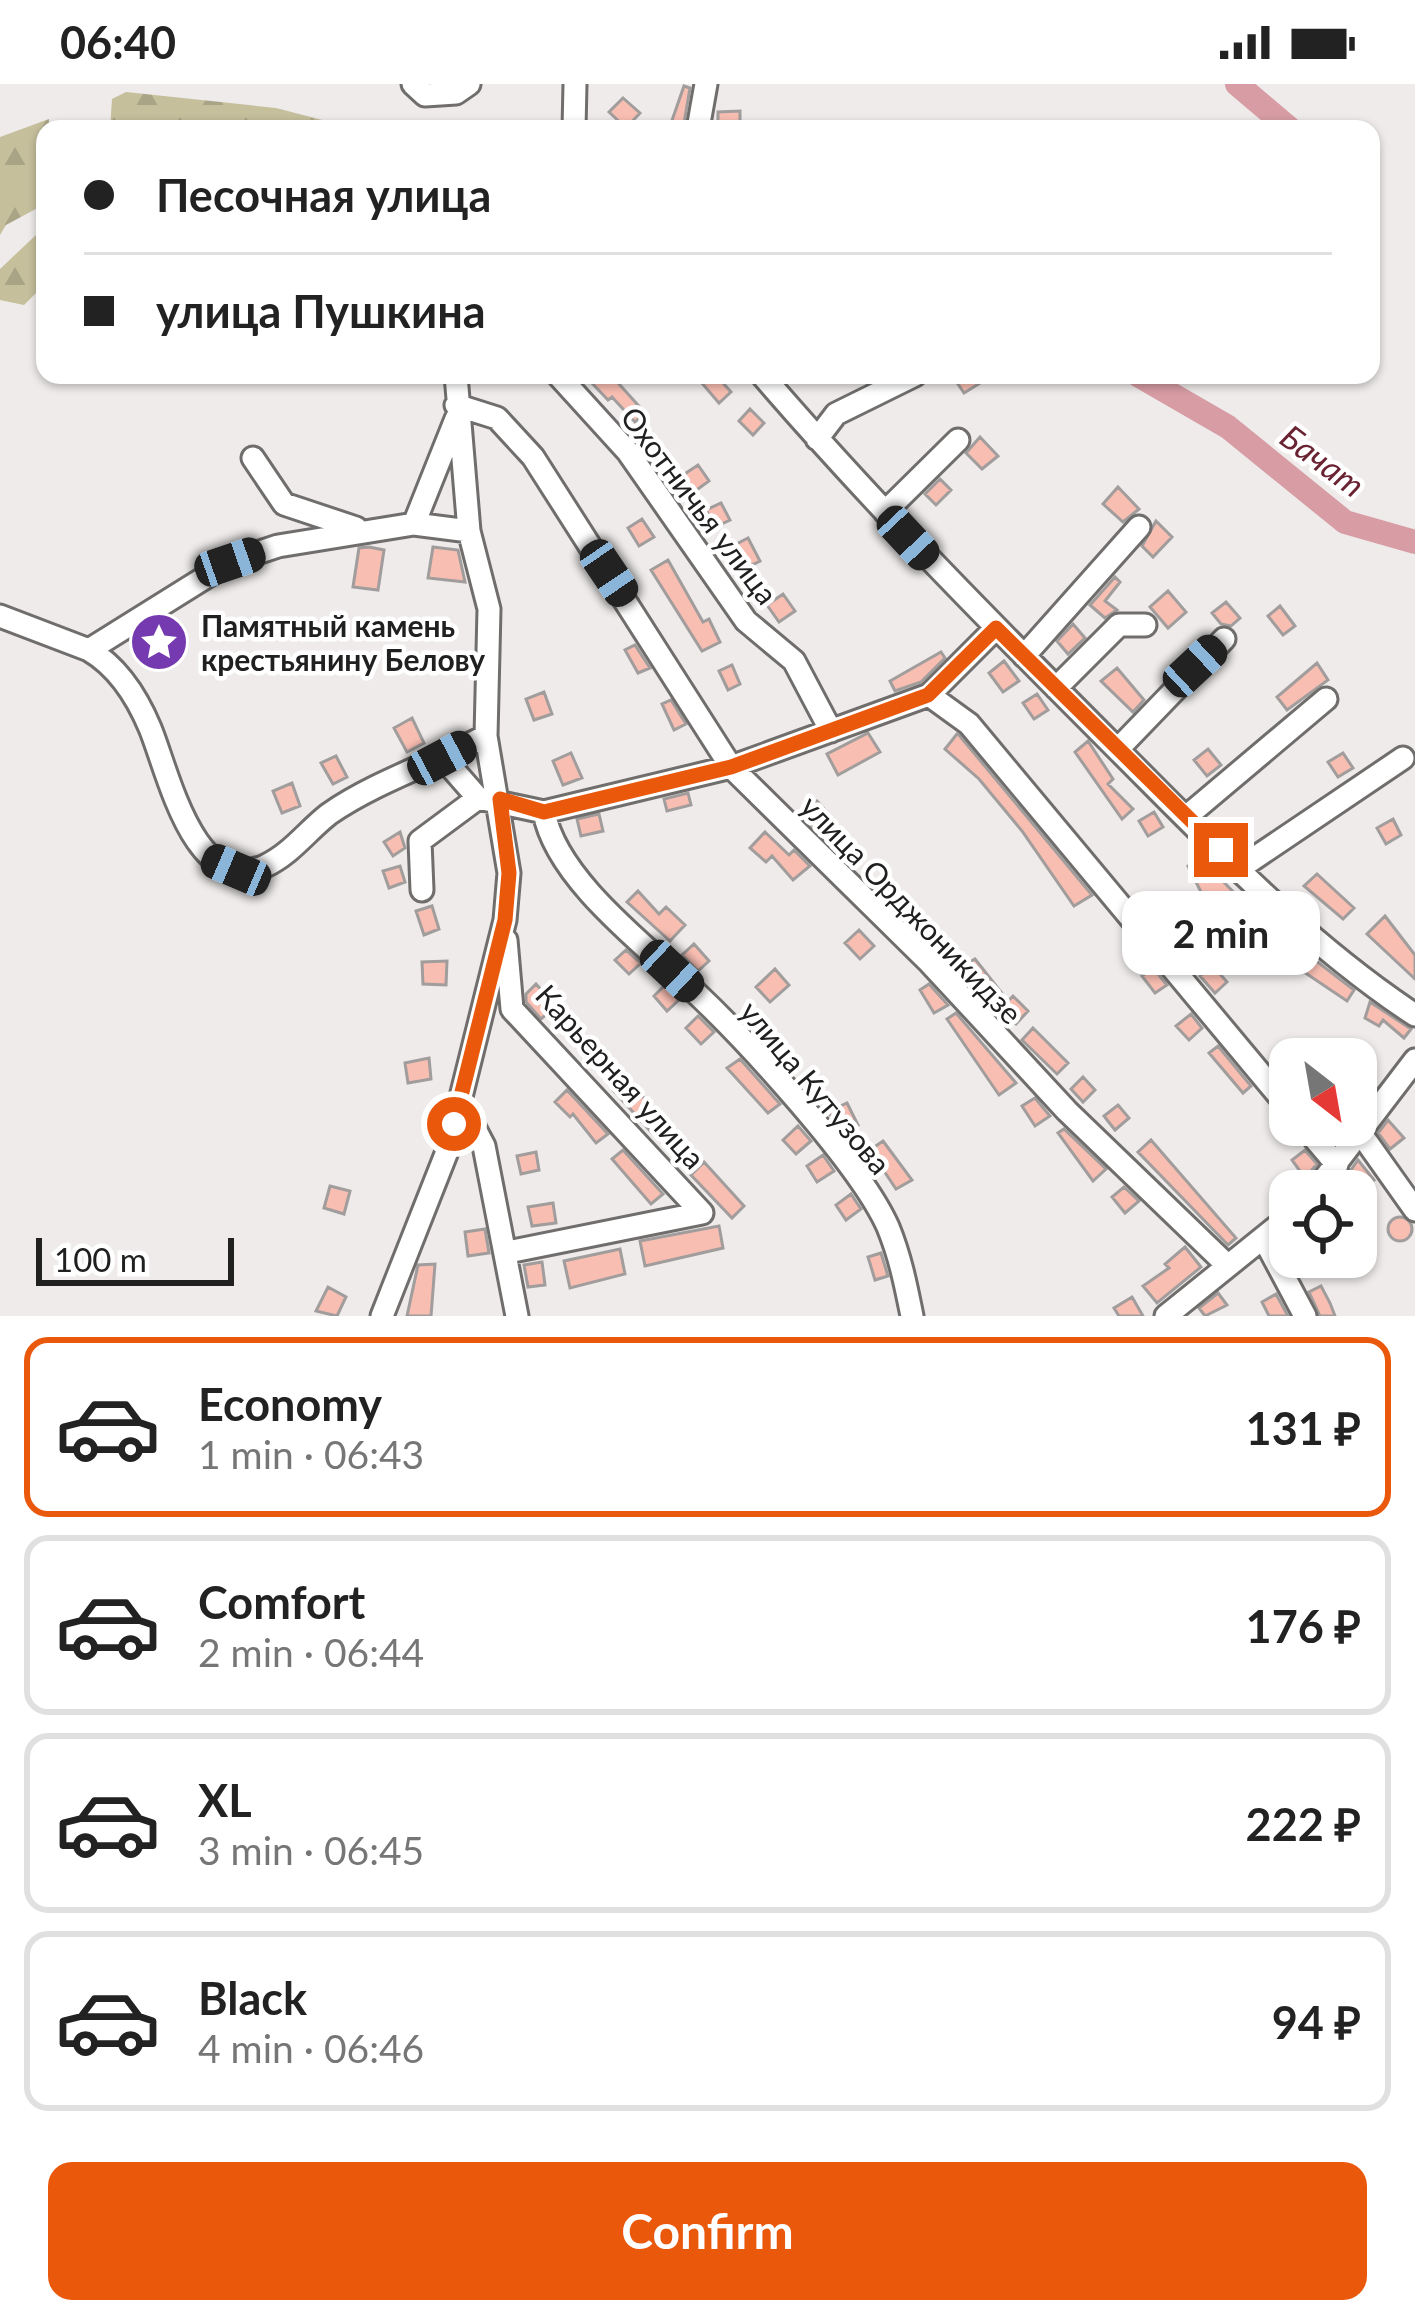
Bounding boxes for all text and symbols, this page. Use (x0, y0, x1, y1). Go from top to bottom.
text: 06:40 (60, 15, 176, 69)
text: Песочная улица (156, 168, 491, 222)
text: улица Пушкина (156, 284, 486, 338)
street label: Охотничья улица (614, 399, 786, 611)
water label: Бачат (1273, 416, 1373, 504)
car (870, 499, 946, 577)
car (190, 533, 270, 591)
car (574, 533, 644, 613)
place label: Памятный камень крестьянину Белову (201, 607, 485, 677)
place icon: Памятный камень крестьянину Белову (128, 611, 190, 673)
car (1156, 628, 1234, 704)
car (402, 725, 482, 791)
street label: улица Орджоникидзе (794, 788, 1030, 1030)
route end (1194, 823, 1248, 877)
car (196, 839, 276, 901)
callout: 2 min (1122, 892, 1320, 976)
text: 2 min (1173, 910, 1269, 956)
car (633, 933, 711, 1009)
street label: Карьерная улица (529, 977, 713, 1175)
street label: улица Кутузова (733, 993, 899, 1181)
north arrow (1269, 1038, 1377, 1146)
map controls (1269, 1038, 1377, 1278)
route start (427, 1097, 481, 1151)
button: locate (1269, 1170, 1377, 1278)
scale bar (36, 1232, 234, 1285)
text: 100 m (54, 1239, 147, 1279)
icon: car (54, 1373, 162, 1481)
text: Economy (198, 1377, 382, 1431)
text: 131 ₽ (1246, 1401, 1361, 1455)
text: 1 min · 06:43 (198, 1431, 424, 1477)
icon: car (54, 1571, 162, 1679)
text: Comfort (198, 1575, 365, 1629)
text: 176 ₽ (1246, 1599, 1361, 1653)
text: 2 min · 06:44 (198, 1629, 424, 1675)
icon: car (54, 1769, 162, 1877)
text: XL (198, 1773, 252, 1827)
text: 222 ₽ (1246, 1797, 1361, 1851)
text: 3 min · 06:45 (198, 1827, 424, 1873)
icon: car (54, 1967, 162, 2075)
text: Black (198, 1971, 307, 2025)
text: 94 ₽ (1272, 1995, 1361, 2049)
text: 4 min · 06:46 (198, 2025, 424, 2071)
button: Confirm (48, 2162, 1367, 2300)

